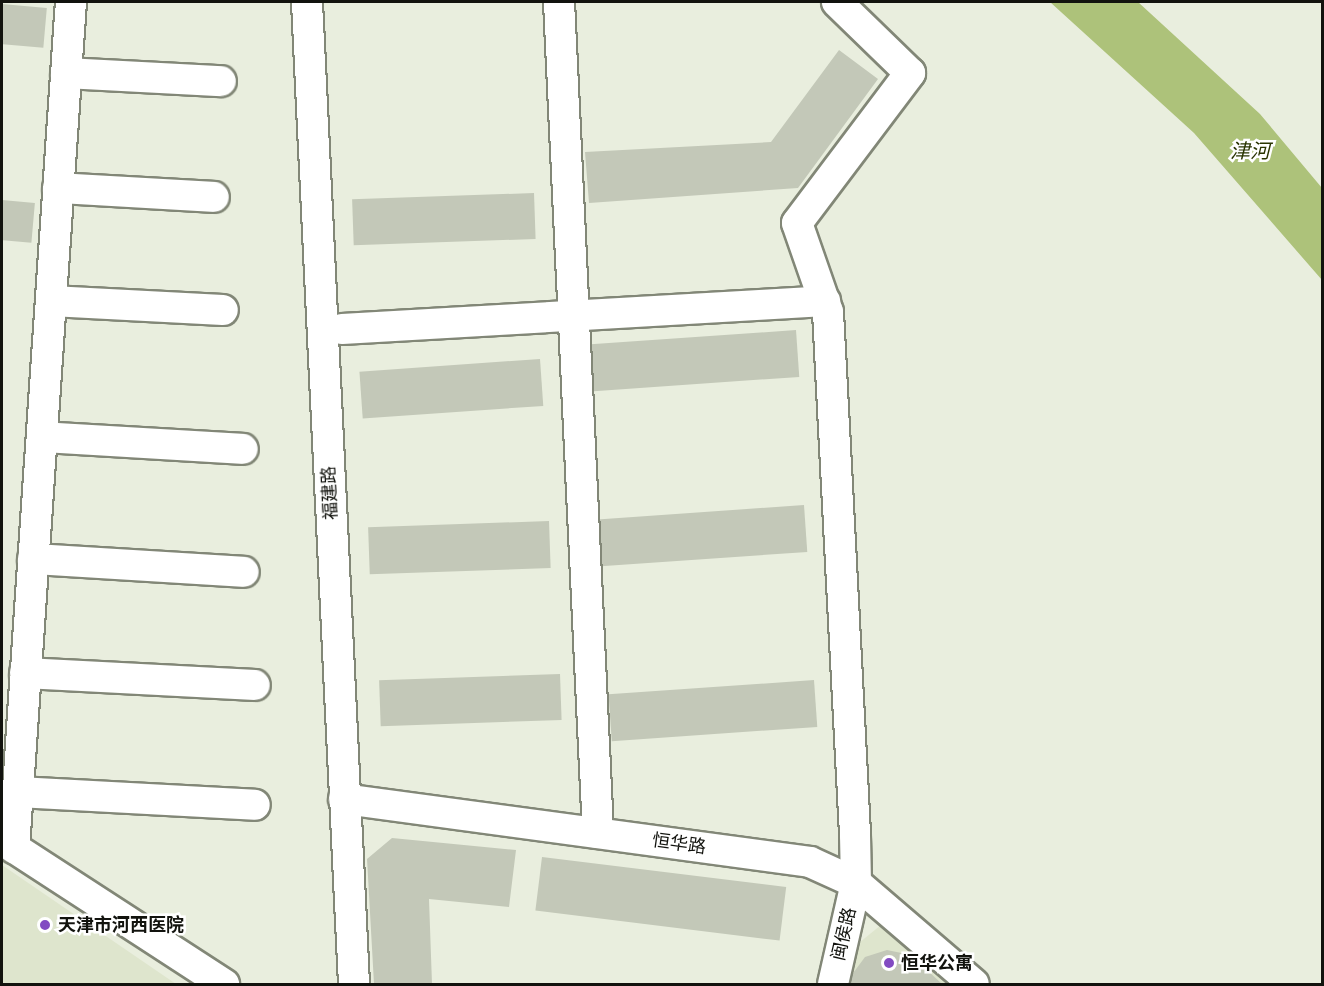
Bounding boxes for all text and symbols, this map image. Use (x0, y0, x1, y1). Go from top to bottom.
water label: 津河 (1230, 138, 1270, 162)
street label: 福建路 (318, 465, 342, 521)
street label: 恒华路 (651, 830, 707, 858)
street label: 闽侯路 (827, 905, 861, 963)
place label: 天津市河西医院 (58, 914, 184, 936)
marker: 天津市河西医院 (36, 916, 54, 934)
place label: 恒华公寓 (901, 952, 973, 974)
marker: 恒华公寓 (882, 956, 896, 970)

